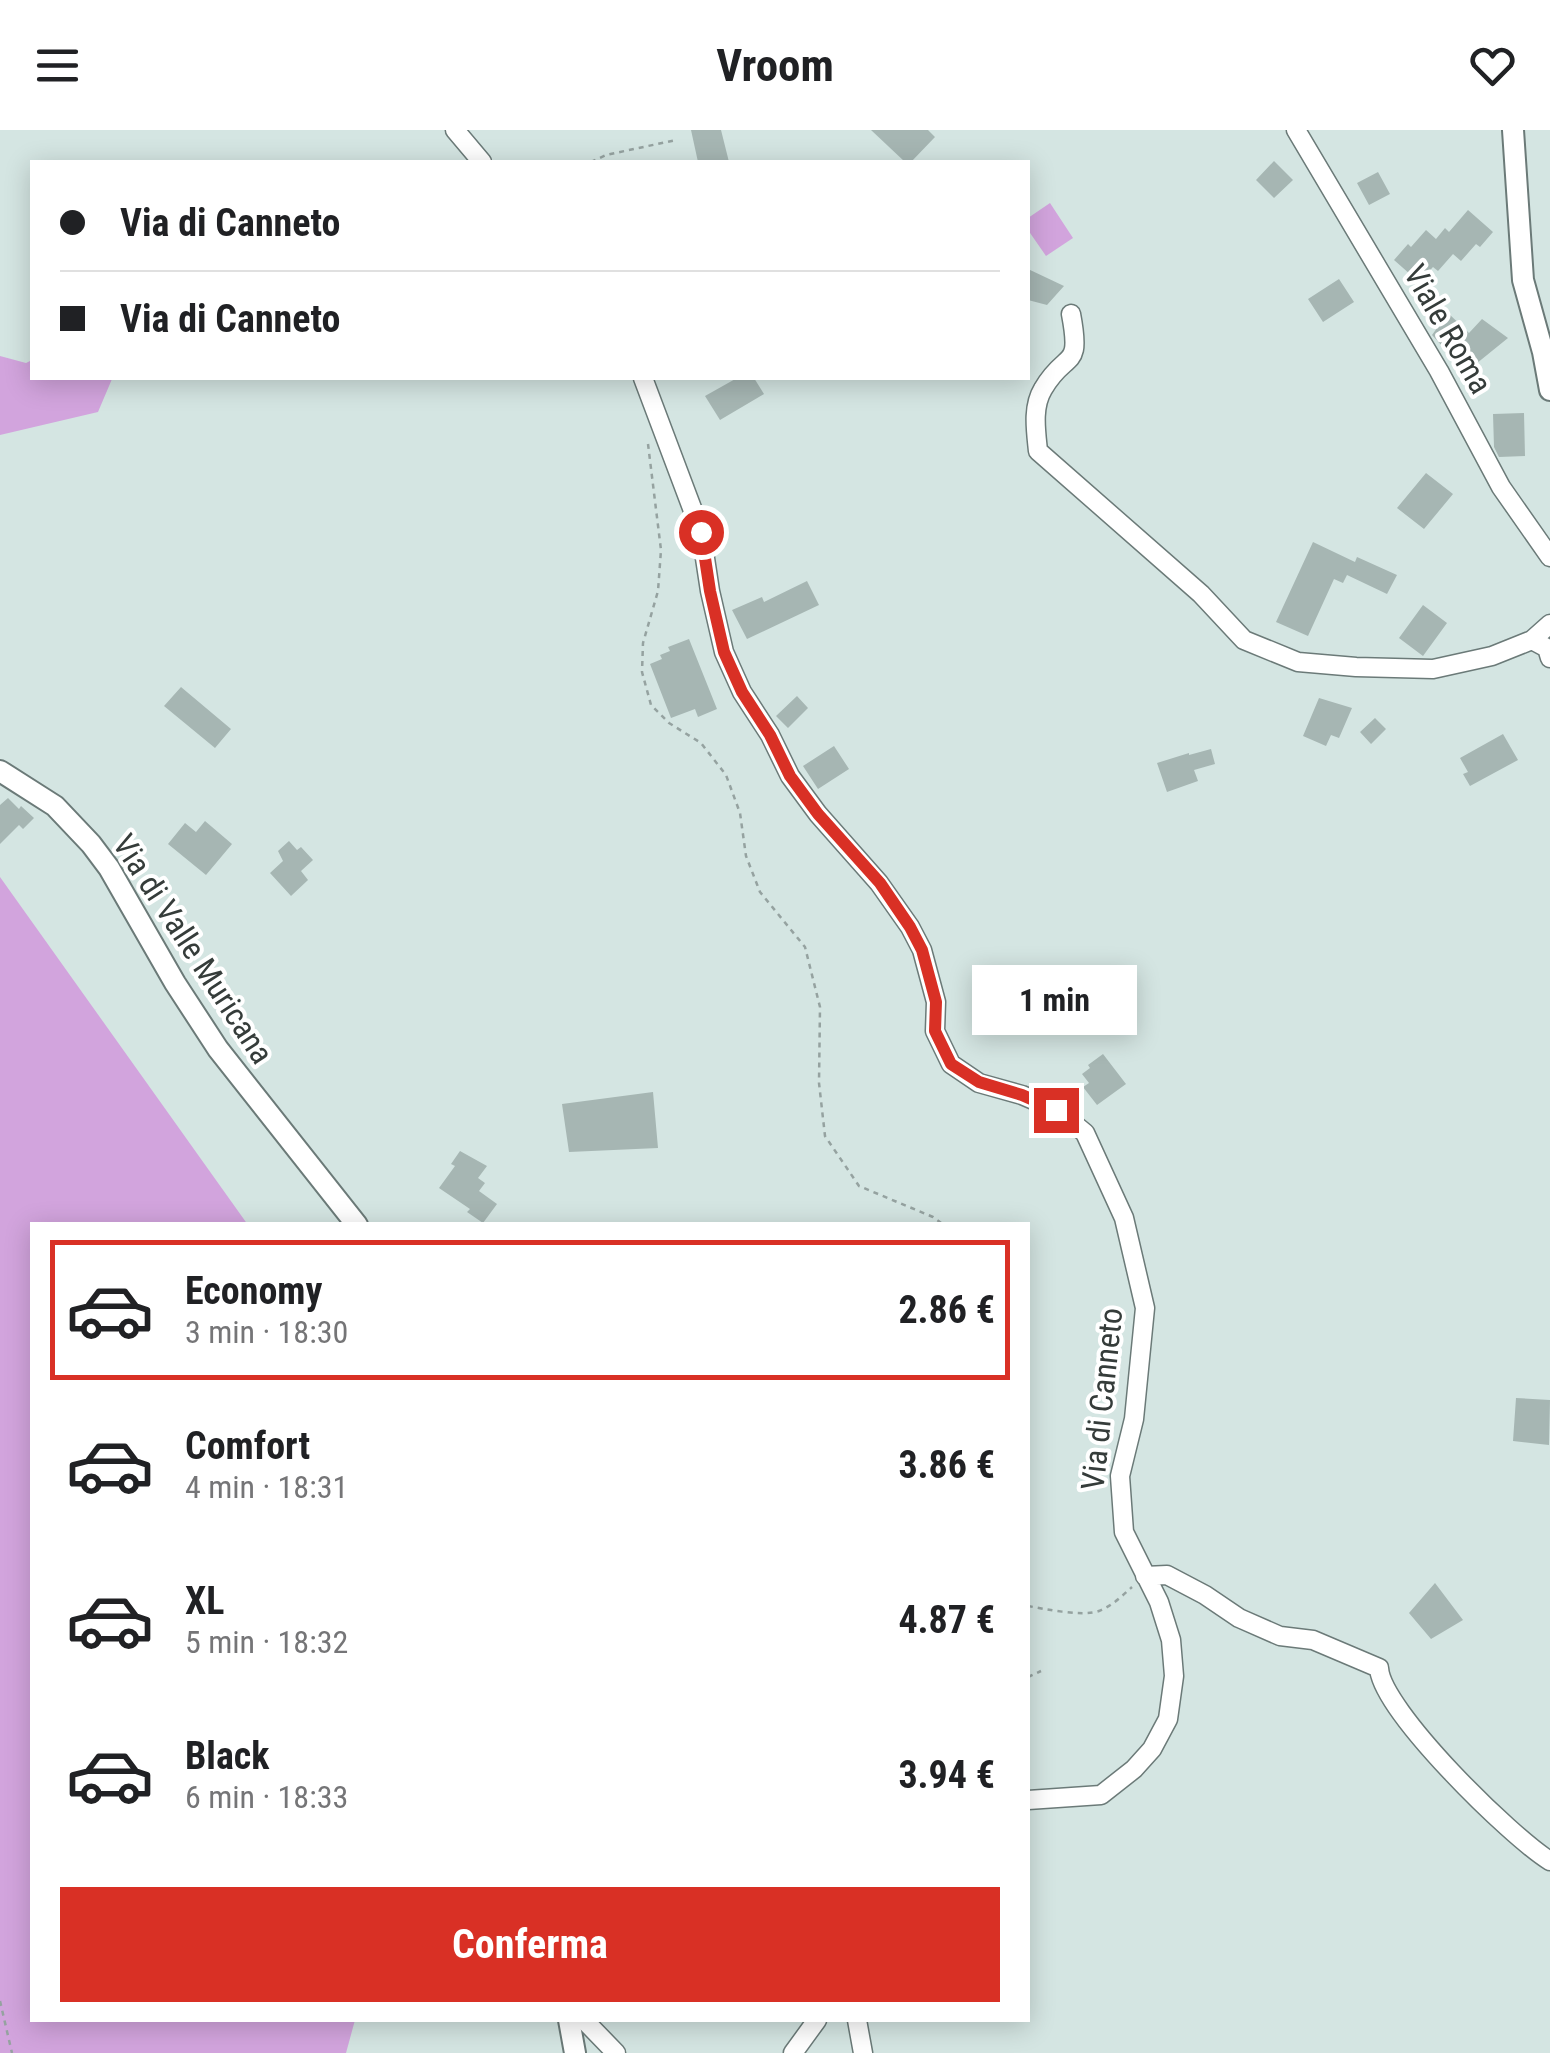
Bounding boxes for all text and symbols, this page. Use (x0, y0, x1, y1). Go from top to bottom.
icon: menu (30, 38, 85, 93)
icon: heart (1465, 38, 1520, 93)
text: Vroom (716, 39, 834, 92)
text: Via di Canneto (120, 201, 341, 245)
street label: Viale Roma (1396, 258, 1500, 400)
text: Via di Canneto (120, 297, 341, 341)
route start (679, 510, 724, 555)
street label: Via di Valle Muricana (105, 827, 281, 1071)
callout: 1 min (974, 965, 1138, 1035)
text: 1 min (1019, 981, 1090, 1019)
route end (1034, 1088, 1079, 1133)
icon: car (65, 1265, 155, 1355)
text: Economy (185, 1269, 322, 1313)
text: 2.86 € (898, 1288, 995, 1332)
street label: Via di Canneto (1074, 1306, 1130, 1492)
text: 3 min · 18:30 (185, 1313, 348, 1351)
icon: car (65, 1420, 155, 1510)
text: Comfort (185, 1424, 310, 1468)
text: 3.86 € (898, 1443, 995, 1487)
text: 4 min · 18:31 (185, 1468, 348, 1506)
icon: car (65, 1575, 155, 1665)
text: XL (185, 1579, 224, 1623)
text: 4.87 € (898, 1598, 995, 1642)
text: 5 min · 18:32 (185, 1623, 348, 1661)
icon: car (65, 1730, 155, 1820)
text: Black (185, 1734, 269, 1778)
text: 3.94 € (898, 1753, 995, 1797)
text: 6 min · 18:33 (185, 1778, 348, 1816)
button: Conferma (60, 1887, 1000, 2002)

